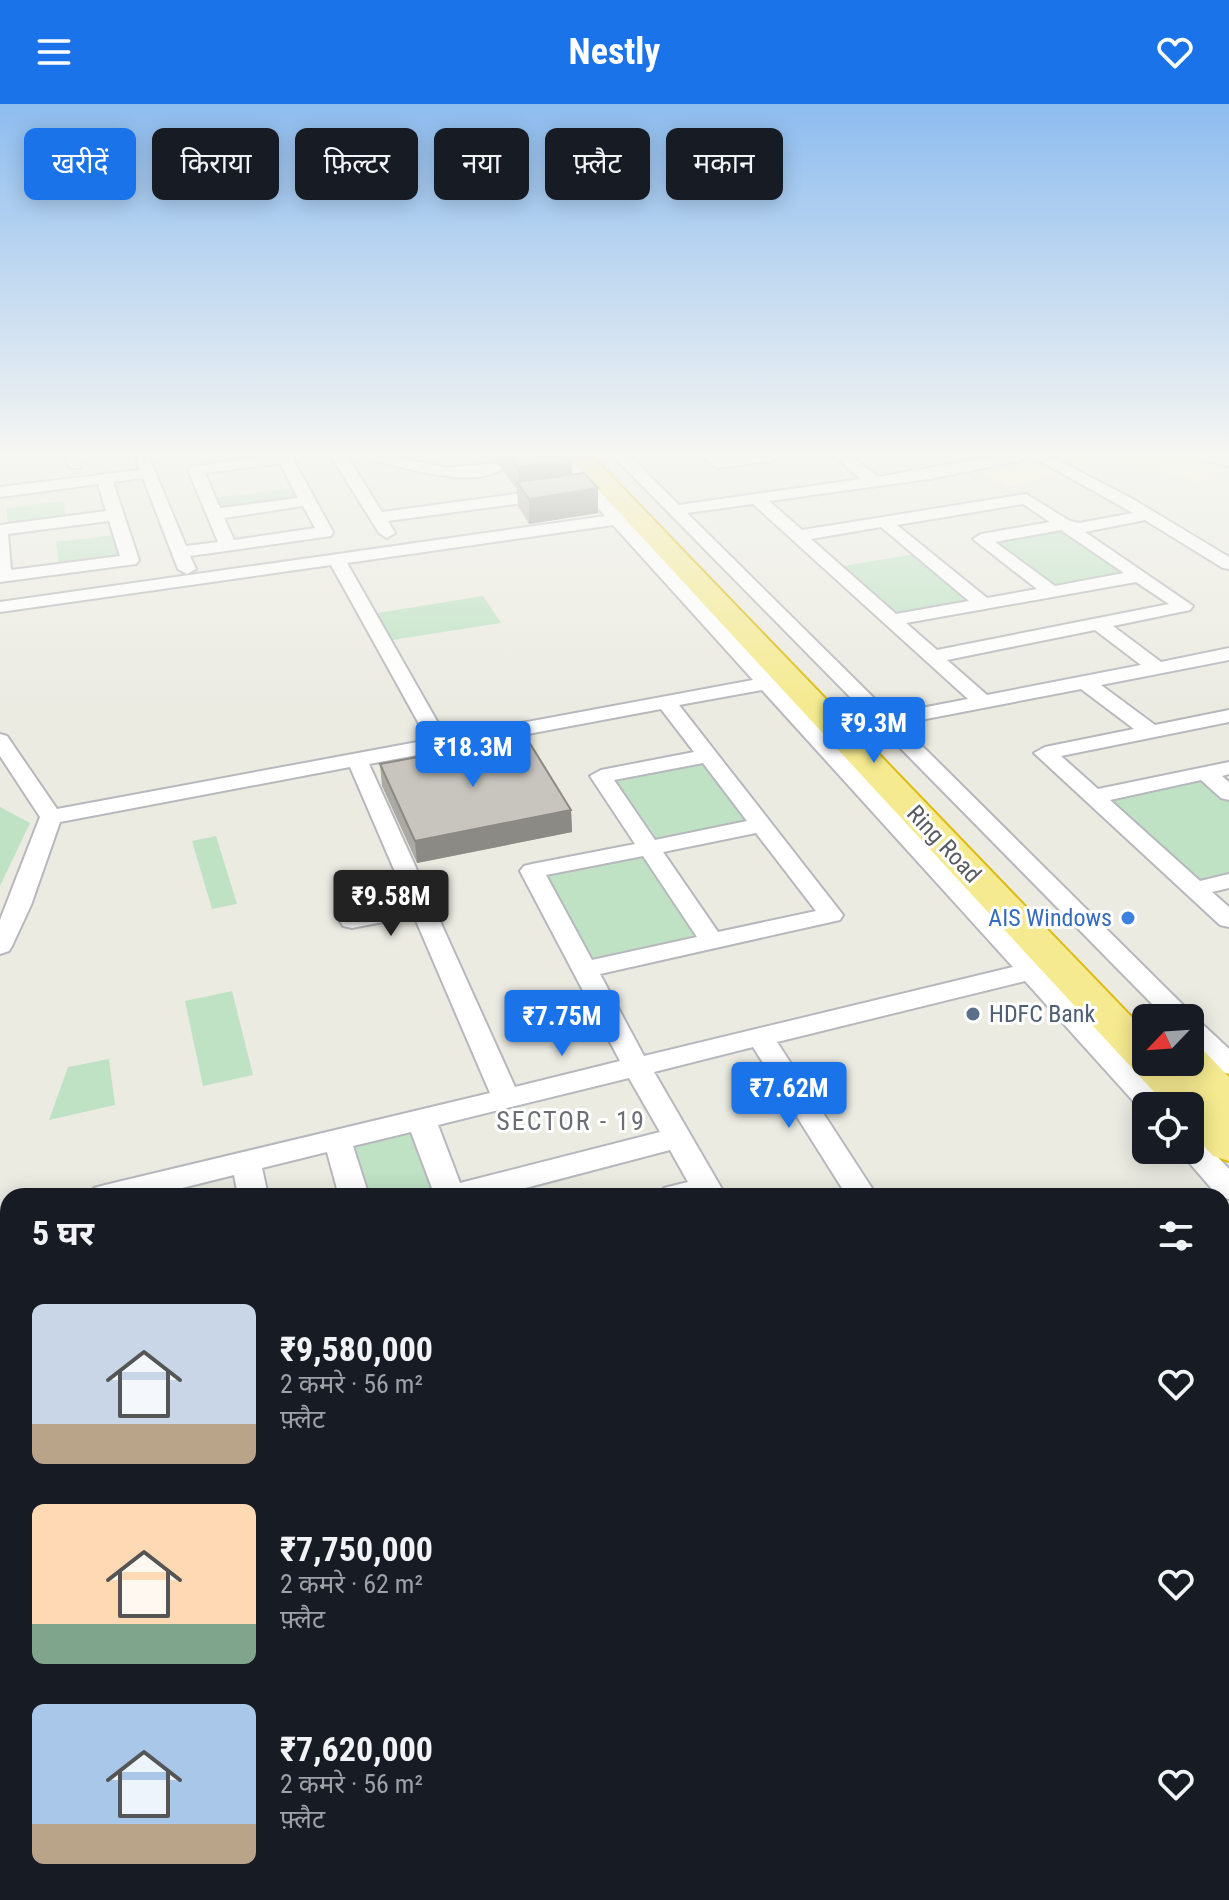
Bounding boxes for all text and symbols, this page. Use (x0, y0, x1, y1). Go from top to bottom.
icon: menu (32, 30, 76, 74)
icon: heart (1153, 30, 1197, 74)
text: Nestly (569, 31, 660, 73)
chip: खरीदें (24, 128, 136, 200)
chip: किराया (152, 128, 279, 200)
chip: फ़िल्टर (295, 128, 418, 200)
chip: नया (434, 128, 529, 200)
chip: फ़्लैट (545, 128, 650, 200)
chip: मकान (666, 128, 783, 200)
pin: ₹9.3M (818, 697, 930, 765)
text: ₹9.3M (841, 708, 907, 738)
pin: ₹18.3M (408, 721, 538, 789)
text: ₹18.3M (434, 732, 513, 762)
street label: Ring Road (901, 800, 987, 888)
pin: ₹9.58M (326, 870, 456, 938)
text: ₹9.58M (352, 881, 431, 911)
place label: AIS Windows (988, 904, 1112, 932)
marker: AIS Windows (1119, 909, 1137, 927)
pin: ₹7.75M (497, 990, 627, 1058)
place label: HDFC Bank (989, 1000, 1095, 1028)
text: ₹7.75M (523, 1001, 602, 1031)
north arrow (1132, 1004, 1204, 1076)
map controls (1132, 1004, 1204, 1164)
marker: HDFC Bank (964, 1005, 982, 1023)
pin: ₹7.62M (724, 1062, 854, 1130)
text: ₹7.62M (750, 1073, 829, 1103)
button: locate (1132, 1092, 1204, 1164)
district label: SECTOR - 19 (496, 1106, 646, 1136)
text: 5 घर (32, 1213, 94, 1253)
icon: filters (1154, 1214, 1198, 1258)
text: ₹9,580,000 (280, 1329, 433, 1369)
icon: home (96, 1336, 192, 1432)
icon: heart (1154, 1362, 1198, 1406)
text: 2 कमरे · 56 m² (280, 1369, 423, 1399)
text: फ़्लैट (280, 1404, 325, 1434)
text: ₹7,750,000 (280, 1529, 433, 1569)
icon: home (96, 1536, 192, 1632)
icon: heart (1154, 1562, 1198, 1606)
text: 2 कमरे · 62 m² (280, 1569, 423, 1599)
text: फ़्लैट (280, 1604, 325, 1634)
text: ₹7,620,000 (280, 1729, 433, 1769)
icon: home (96, 1736, 192, 1832)
icon: heart (1154, 1762, 1198, 1806)
text: 2 कमरे · 56 m² (280, 1769, 423, 1799)
text: फ़्लैट (280, 1804, 325, 1834)

